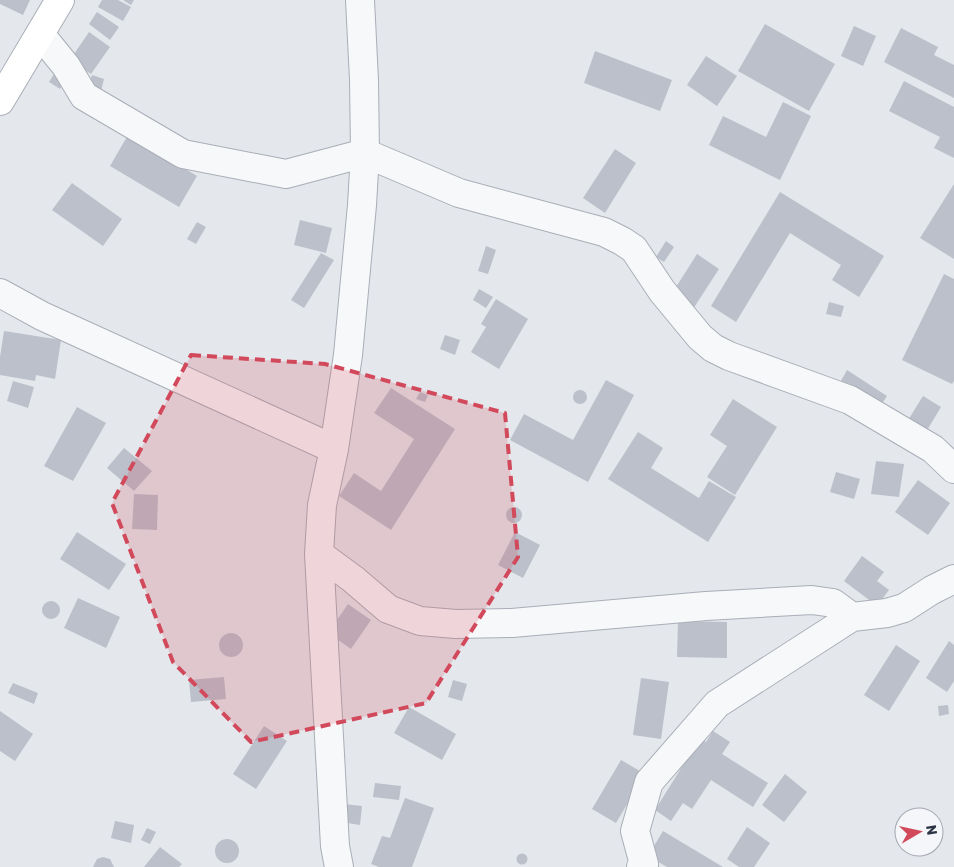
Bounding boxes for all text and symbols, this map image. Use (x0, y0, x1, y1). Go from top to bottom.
north arrow (894, 807, 944, 857)
text: N (922, 824, 941, 836)

